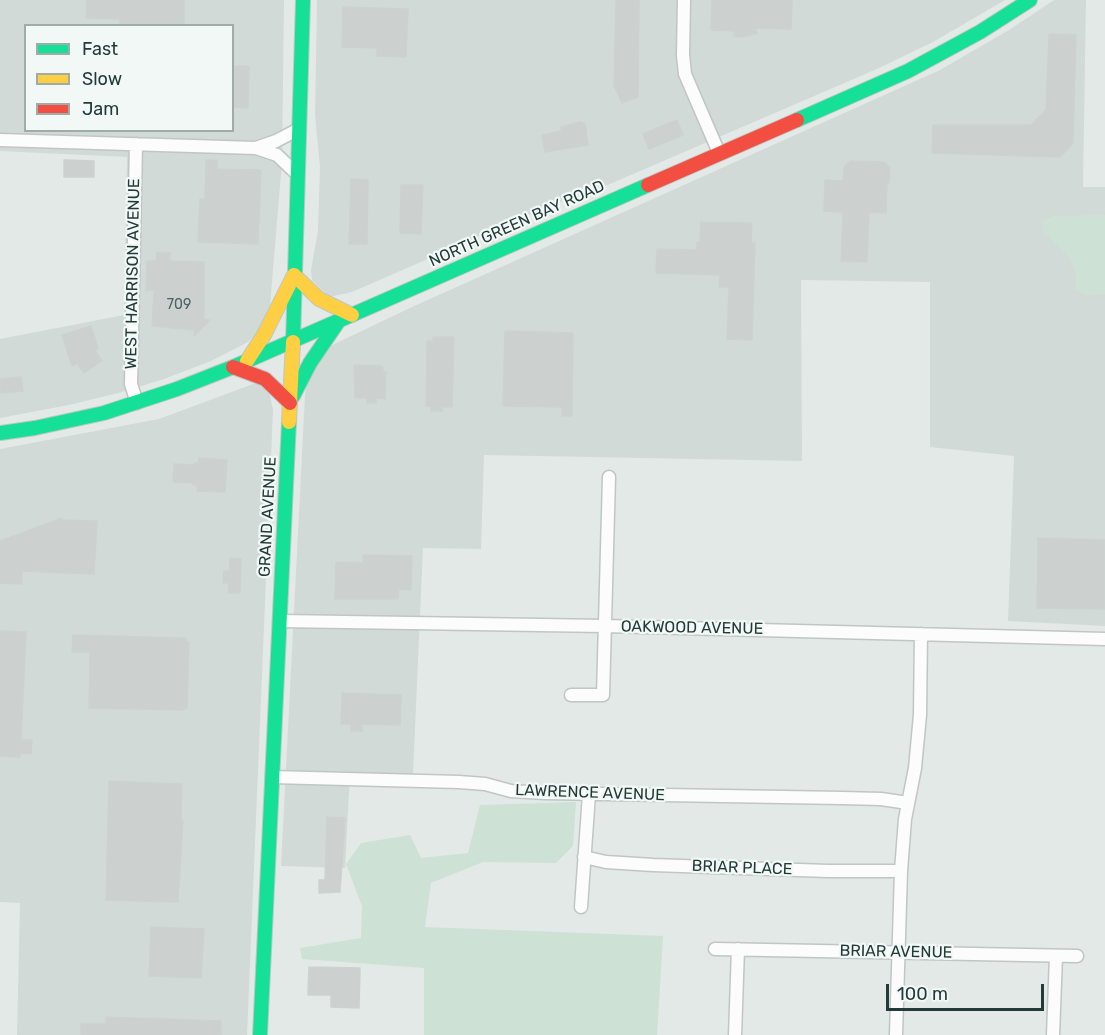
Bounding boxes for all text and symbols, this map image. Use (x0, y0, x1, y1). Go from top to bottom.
legend (24, 24, 234, 132)
text: Fast (82, 38, 118, 60)
text: Slow (82, 68, 122, 90)
text: Jam (82, 98, 119, 120)
street label: NORTH GREEN BAY ROAD (426, 177, 608, 271)
street label: WEST HARRISON AVENUE (122, 178, 144, 370)
house number: 709 (167, 297, 191, 313)
street label: GRAND AVENUE (255, 456, 281, 578)
street label: OAKWOOD AVENUE (621, 617, 763, 639)
street label: LAWRENCE AVENUE (515, 781, 665, 805)
street label: BRIAR PLACE (691, 857, 793, 879)
street label: BRIAR AVENUE (839, 941, 953, 963)
scale bar (889, 972, 1046, 1010)
text: 100 m (897, 983, 948, 1005)

